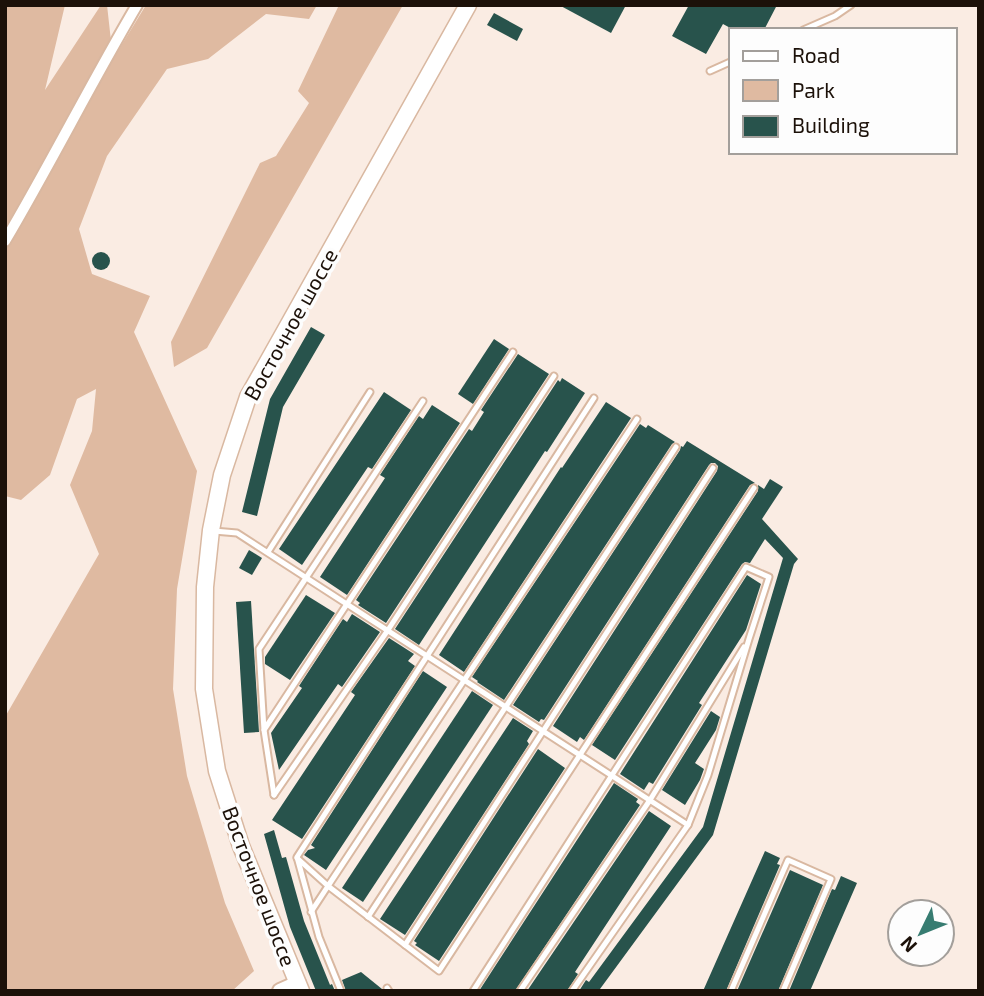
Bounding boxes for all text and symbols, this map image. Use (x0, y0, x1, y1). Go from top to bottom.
legend (729, 28, 956, 154)
text: Road (792, 42, 840, 67)
text: Park (792, 77, 835, 102)
text: Building (792, 112, 870, 137)
street label: Восточное шоссе (238, 244, 342, 404)
street label: Восточное шоссе (218, 802, 302, 970)
north arrow (886, 898, 956, 968)
text: N (895, 932, 921, 958)

